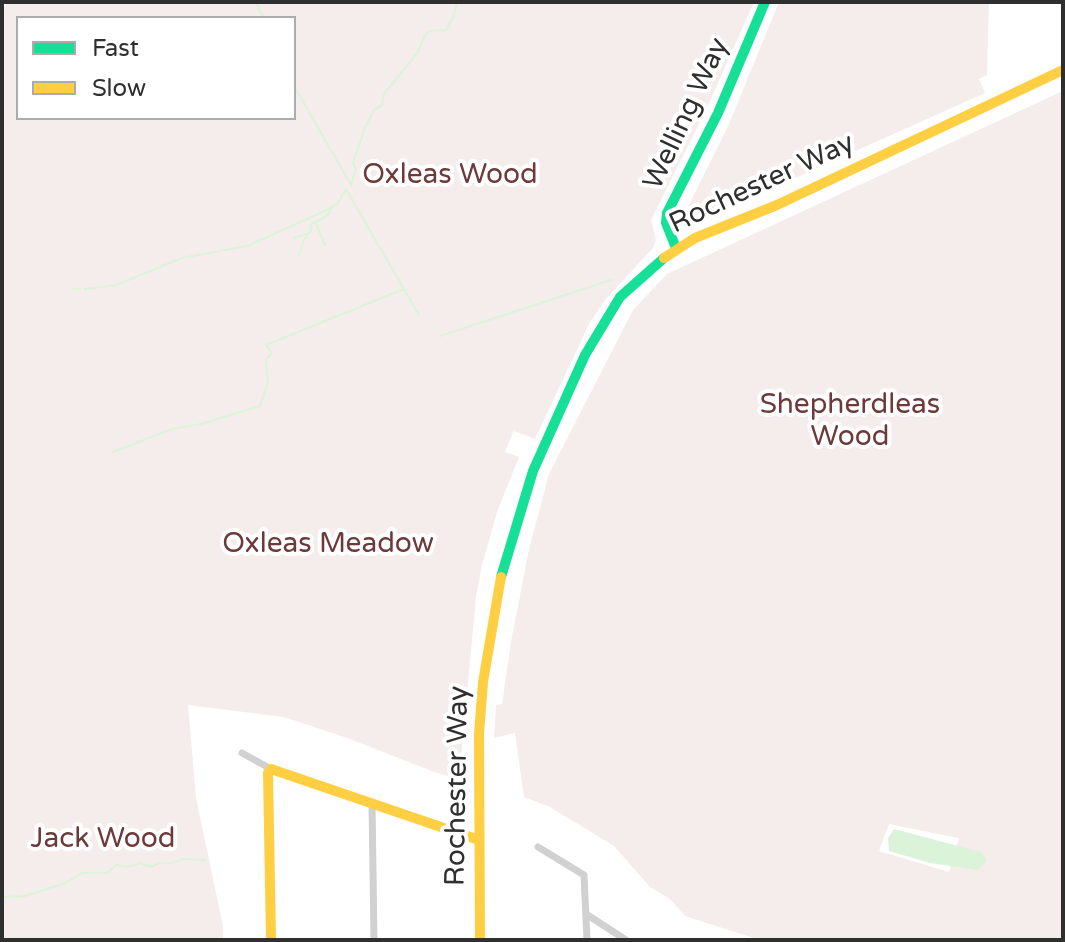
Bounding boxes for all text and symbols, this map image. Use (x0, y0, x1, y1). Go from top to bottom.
legend (16, 16, 296, 120)
street label: Welling Way (637, 33, 737, 195)
text: Fast (92, 34, 139, 63)
text: Slow (92, 74, 146, 103)
street label: Rochester Way (664, 126, 860, 242)
park label: Oxleas Wood (362, 159, 538, 193)
park label: Shepherdleas Wood (760, 389, 940, 455)
park label: Oxleas Meadow (222, 528, 434, 562)
street label: Rochester Way (439, 686, 477, 886)
park label: Jack Wood (30, 823, 176, 857)

